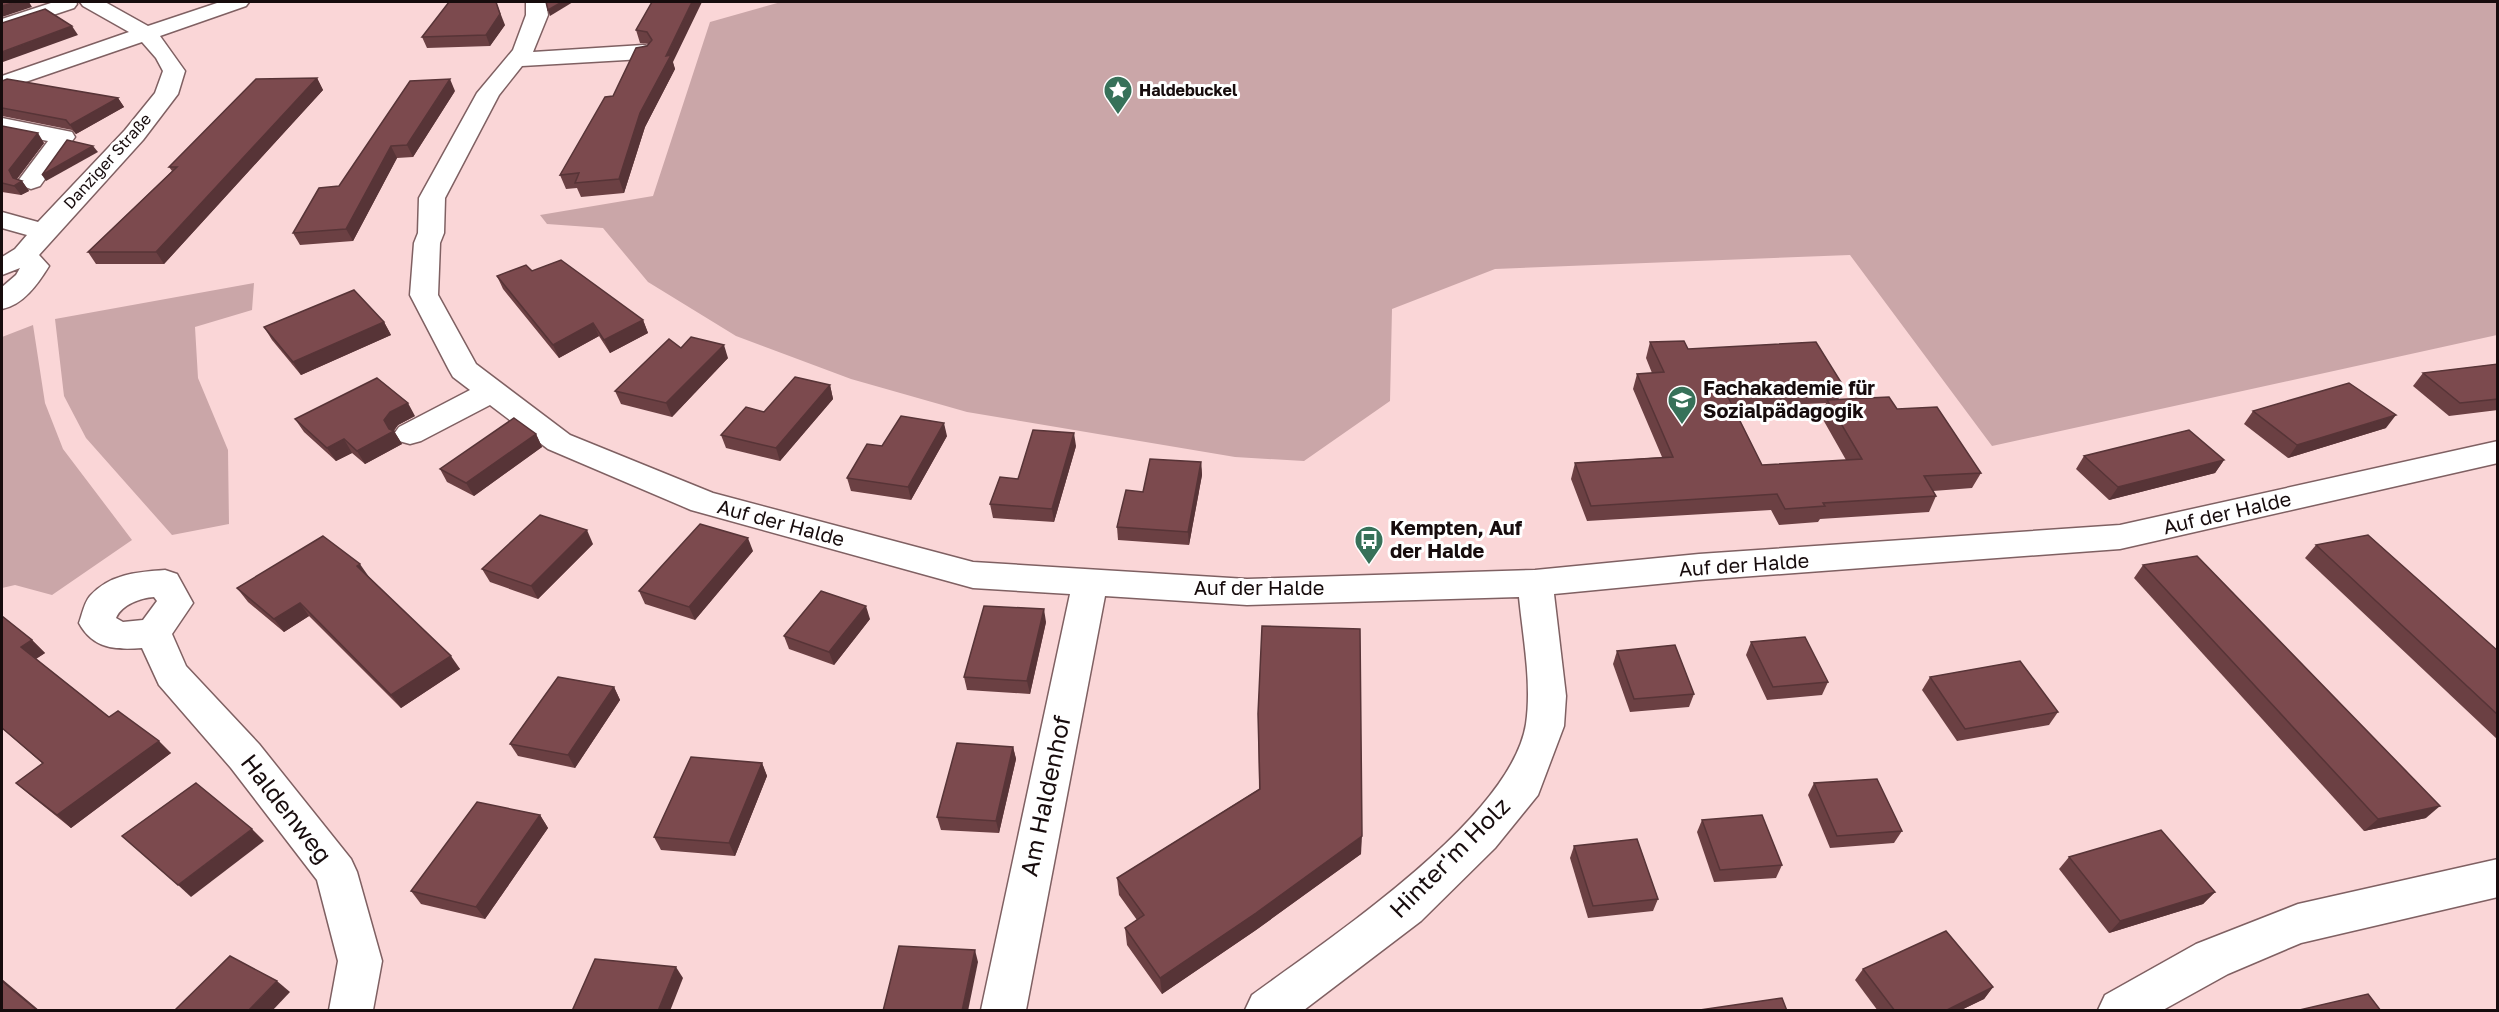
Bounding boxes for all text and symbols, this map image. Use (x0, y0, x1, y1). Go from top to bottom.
place icon: Haldebuckel (1102, 74, 1134, 116)
place label: Haldebuckel (1139, 80, 1238, 100)
street label: Danziger Straße (59, 109, 155, 213)
place label: Fachakademie für Sozialpädagogik (1703, 375, 1875, 422)
school or university icon: Fachakademie für Sozialpädagogik (1666, 384, 1698, 426)
street label: Auf der Halde (2160, 486, 2293, 538)
street label: Auf der Halde (715, 494, 847, 551)
place label: Kempten, Auf der Halde (1390, 515, 1523, 562)
bus stop icon: Kempten, Auf der Halde (1353, 524, 1385, 566)
street label: Auf der Halde (1678, 547, 1810, 581)
street label: Auf der Halde (1194, 575, 1324, 599)
street label: Am Haldenhof (1013, 712, 1076, 879)
street label: Haldenweg (236, 748, 339, 868)
street label: Hinter'm Holz (1383, 791, 1515, 923)

